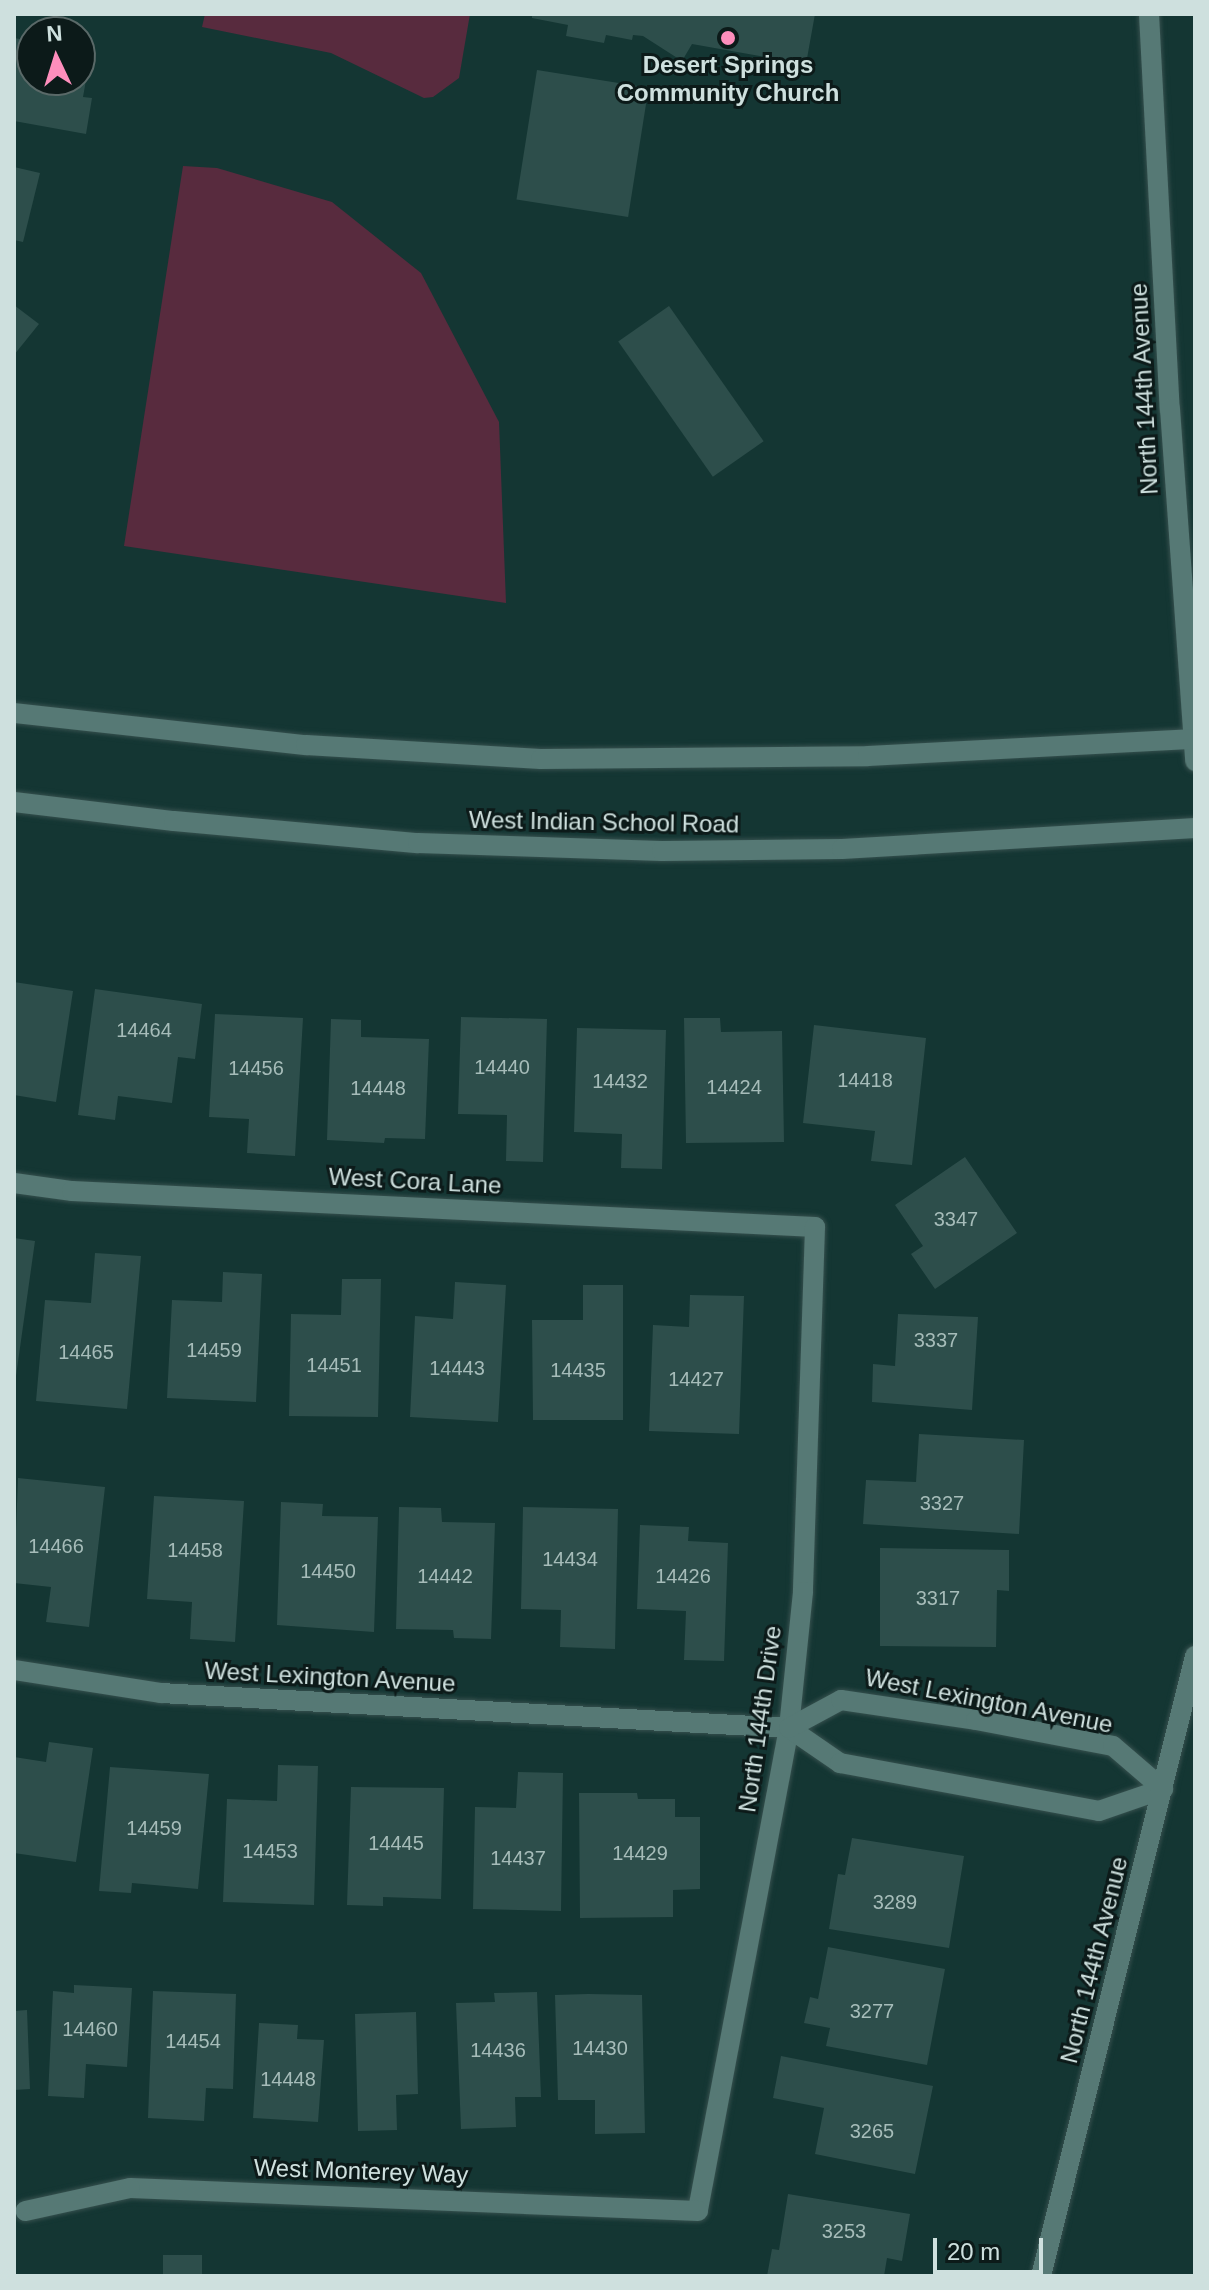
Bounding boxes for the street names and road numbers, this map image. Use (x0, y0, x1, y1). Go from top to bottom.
street label: North 144th Avenue (1124, 282, 1164, 496)
street label: West Indian School Road (469, 805, 739, 839)
street label: West Cora Lane (328, 1162, 502, 1200)
street label: North 144th Drive (733, 1624, 787, 1814)
street label: West Lexington Avenue (203, 1656, 457, 1698)
street label: West Lexington Avenue (862, 1663, 1116, 1739)
street label: North 144th Avenue (1054, 1853, 1134, 2067)
street label: West Monterey Way (253, 2153, 469, 2189)

